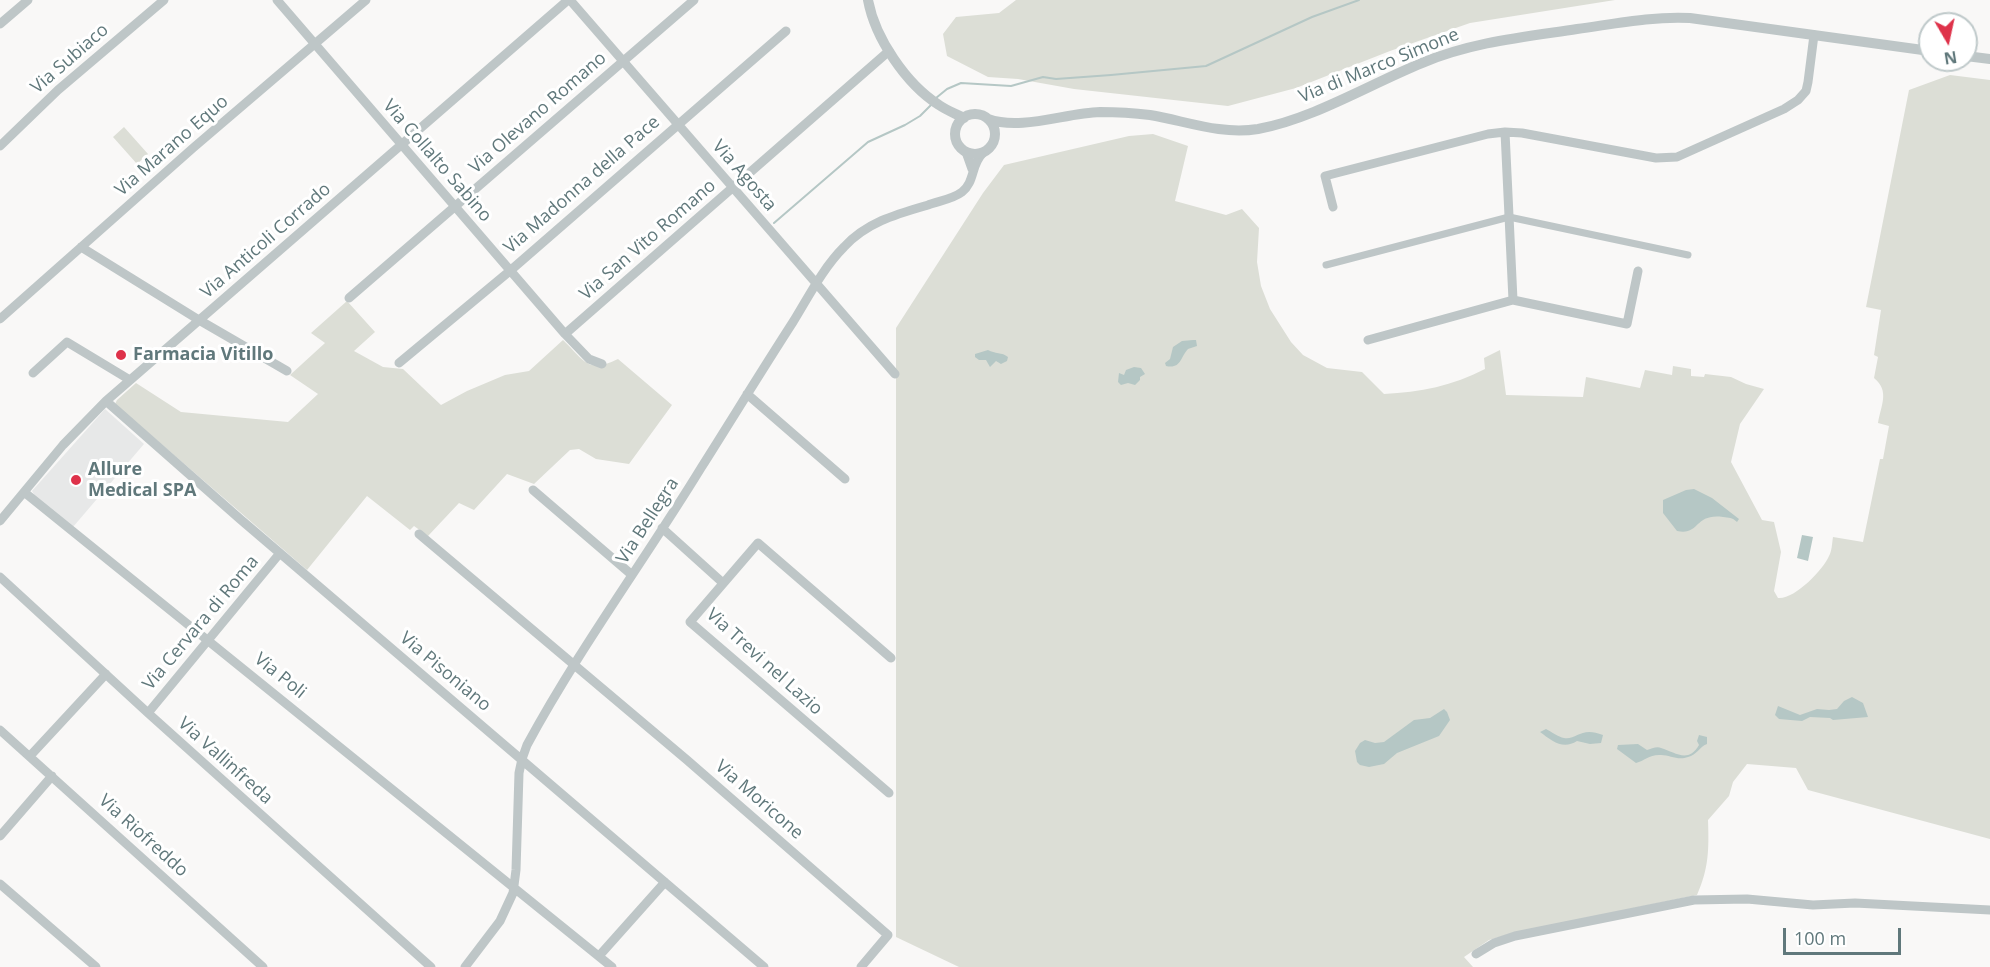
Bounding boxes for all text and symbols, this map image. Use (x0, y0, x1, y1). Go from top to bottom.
north arrow (1918, 12, 1978, 72)
street label: Via Subiaco (27, 19, 113, 99)
street label: Via di Marco Simone (1296, 24, 1462, 108)
text: N (1942, 46, 1959, 70)
street label: Via Olevano Romano (465, 48, 611, 178)
street label: Via Marano Equo (111, 91, 233, 201)
street label: Via Collalto Sabino (378, 95, 496, 227)
street label: Via Madonna della Pace (500, 112, 664, 258)
street label: Via Agosta (707, 136, 781, 216)
street label: Via San Vito Romano (576, 175, 720, 305)
street label: Via Anticoli Corrado (197, 179, 335, 303)
place label: Farmacia Vitillo (133, 344, 273, 366)
marker: Farmacia Vitillo (114, 348, 128, 362)
place label: Allure Medical SPA (88, 459, 196, 502)
marker: Allure Medical SPA (69, 473, 83, 487)
street label: Via Bellegra (612, 474, 684, 568)
street label: Via Cervara di Roma (139, 551, 263, 695)
street label: Via Trevi nel Lazio (701, 604, 827, 720)
street label: Via Pisoniano (395, 628, 495, 716)
street label: Via Poli (250, 649, 310, 703)
street label: Via Vallinfreda (173, 713, 277, 809)
street label: Via Moricone (711, 756, 807, 844)
street label: Via Riofreddo (94, 790, 192, 882)
scale bar (1786, 916, 1904, 954)
text: 100 m (1794, 926, 1846, 950)

